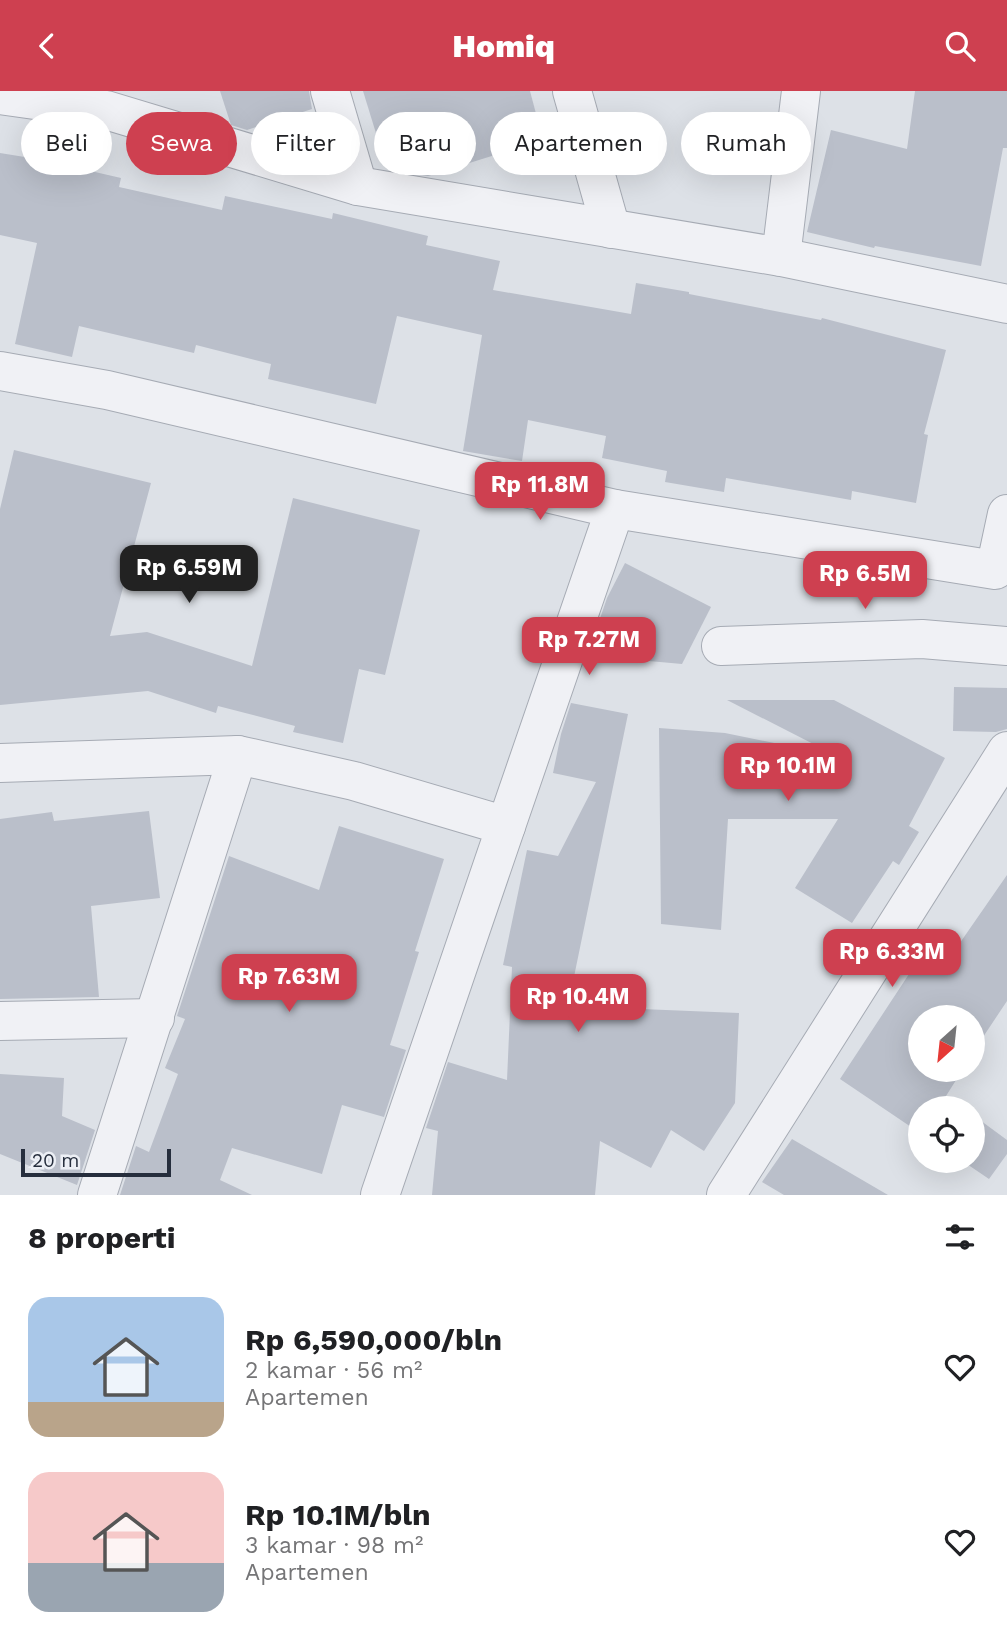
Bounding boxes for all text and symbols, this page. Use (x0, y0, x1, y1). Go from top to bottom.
icon: back (28, 27, 66, 65)
text: Homiq (452, 27, 555, 65)
icon: search (941, 27, 979, 65)
chip: Beli (21, 112, 112, 175)
chip: Sewa (126, 112, 237, 175)
chip: Filter (251, 112, 360, 175)
chip: Baru (374, 112, 476, 175)
chip: Apartemen (490, 112, 667, 175)
chip: Rumah (681, 112, 811, 175)
pin: Rp 11.8M (468, 463, 612, 522)
text: Rp 11.8M (491, 471, 589, 498)
pin: Rp 6.59M (117, 545, 261, 605)
pin: Rp 6.5M (800, 552, 930, 611)
text: Rp 6.59M (136, 554, 242, 581)
text: Rp 6.5M (819, 560, 911, 587)
pin: Rp 7.27M (517, 617, 661, 677)
text: Rp 7.27M (538, 626, 640, 653)
pin: Rp 10.1M (716, 743, 860, 803)
text: Rp 10.1M (740, 752, 836, 779)
pin: Rp 6.33M (820, 929, 964, 989)
text: Rp 6.33M (839, 938, 945, 965)
pin: Rp 7.63M (217, 955, 361, 1014)
text: Rp 7.63M (238, 963, 340, 990)
pin: Rp 10.4M (506, 975, 650, 1034)
text: Rp 10.4M (526, 983, 630, 1010)
north arrow (908, 1005, 985, 1081)
map controls (908, 1005, 985, 1173)
button: locate (908, 1096, 985, 1173)
scale bar (21, 1146, 172, 1178)
text: 20 m (32, 1149, 79, 1172)
icon: filters (941, 1218, 979, 1256)
text: 8 properti (28, 1220, 175, 1255)
text: Rp 6,590,000/bln (245, 1322, 502, 1357)
icon: home (84, 1325, 168, 1409)
icon: heart (941, 1348, 979, 1386)
text: 2 kamar · 56 m² (245, 1357, 422, 1384)
text: Apartemen (245, 1384, 369, 1411)
text: Rp 10.1M/bln (245, 1497, 431, 1532)
icon: home (84, 1500, 168, 1584)
icon: heart (941, 1523, 979, 1561)
text: 3 kamar · 98 m² (245, 1532, 423, 1559)
text: Apartemen (245, 1559, 369, 1586)

